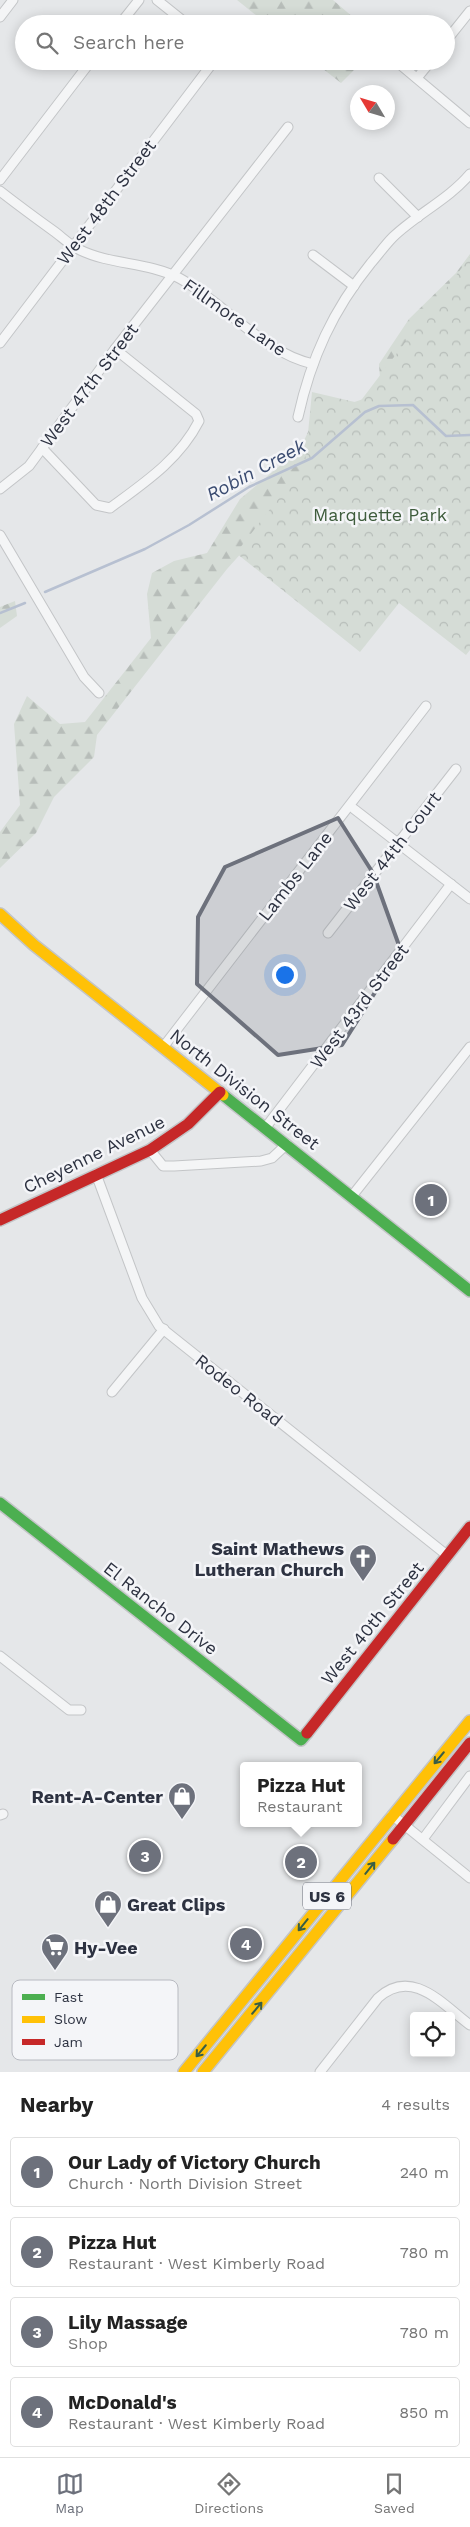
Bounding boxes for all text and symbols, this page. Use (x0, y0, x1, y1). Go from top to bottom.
search box (15, 15, 455, 70)
icon: search (33, 29, 61, 57)
text: Search here (73, 31, 184, 54)
north arrow (350, 85, 395, 130)
street label: West 48th Street (52, 135, 160, 269)
street label: Fillmore Lane (179, 274, 291, 360)
street label: West 47th Street (36, 319, 143, 451)
water label: Robin Creek (202, 434, 310, 506)
park label: Marquette Park (313, 504, 447, 525)
street label: West 44th Court (339, 787, 445, 915)
street label: Lambs Lane (254, 827, 336, 925)
street label: West 43rd Street (305, 939, 413, 1072)
your location (272, 962, 298, 988)
street label: North Division Street (166, 1024, 324, 1154)
street label: Cheyenne Avenue (20, 1111, 168, 1197)
pin: 1 (415, 1181, 447, 1219)
street label: Rodeo Road (191, 1349, 287, 1431)
place label: Saint Mathews Lutheran Church (195, 1538, 344, 1580)
church icon: Saint Mathews Lutheran Church (348, 1543, 378, 1582)
street label: El Rancho Drive (100, 1557, 222, 1659)
street label: West 40th Street (316, 1557, 428, 1688)
one-way arrow (434, 1751, 445, 1764)
popup (240, 1762, 362, 1827)
text: Pizza Hut (257, 1774, 345, 1797)
shop icon: Rent-A-Center (167, 1781, 197, 1820)
place label: Rent-A-Center (31, 1786, 163, 1807)
text: Restaurant (257, 1797, 342, 1816)
pin: 3 (129, 1837, 161, 1875)
pin: 2 (285, 1843, 317, 1881)
one-way arrow (364, 1862, 375, 1875)
road number: US 6 (303, 1882, 351, 1910)
shop icon: Great Clips (93, 1889, 123, 1928)
place label: Great Clips (127, 1894, 226, 1915)
one-way arrow (298, 1918, 309, 1931)
pin: 4 (230, 1925, 262, 1963)
supermarket icon: Hy-Vee (40, 1932, 70, 1971)
place label: Hy-Vee (74, 1937, 138, 1958)
legend (12, 1980, 178, 2060)
text: Fast (54, 1989, 83, 2005)
one-way arrow (251, 2002, 262, 2015)
text: Slow (54, 2011, 87, 2027)
map controls (410, 2012, 455, 2057)
button: locate (410, 2012, 455, 2057)
text: Jam (54, 2034, 83, 2050)
one-way arrow (196, 2045, 207, 2058)
text: Nearby (20, 2092, 93, 2117)
text: 4 results (381, 2095, 450, 2114)
text: Our Lady of Victory Church (68, 2151, 321, 2174)
text: 1 (34, 2163, 40, 2182)
text: 240 m (400, 2163, 449, 2182)
text: Church · North Division Street (68, 2174, 302, 2193)
text: Pizza Hut (68, 2231, 156, 2254)
text: 2 (32, 2243, 42, 2262)
text: 780 m (400, 2243, 449, 2262)
text: Restaurant · West Kimberly Road (68, 2254, 325, 2273)
text: Lily Massage (68, 2311, 188, 2334)
text: 3 (32, 2323, 42, 2342)
text: 780 m (400, 2323, 449, 2342)
text: Shop (68, 2334, 108, 2353)
text: McDonald's (68, 2391, 177, 2414)
text: 4 (32, 2403, 42, 2422)
text: 850 m (399, 2403, 449, 2422)
text: Restaurant · West Kimberly Road (68, 2414, 325, 2433)
tab: Map (55, 2470, 84, 2516)
tab: Directions (194, 2470, 264, 2516)
tab: Saved (374, 2470, 415, 2516)

